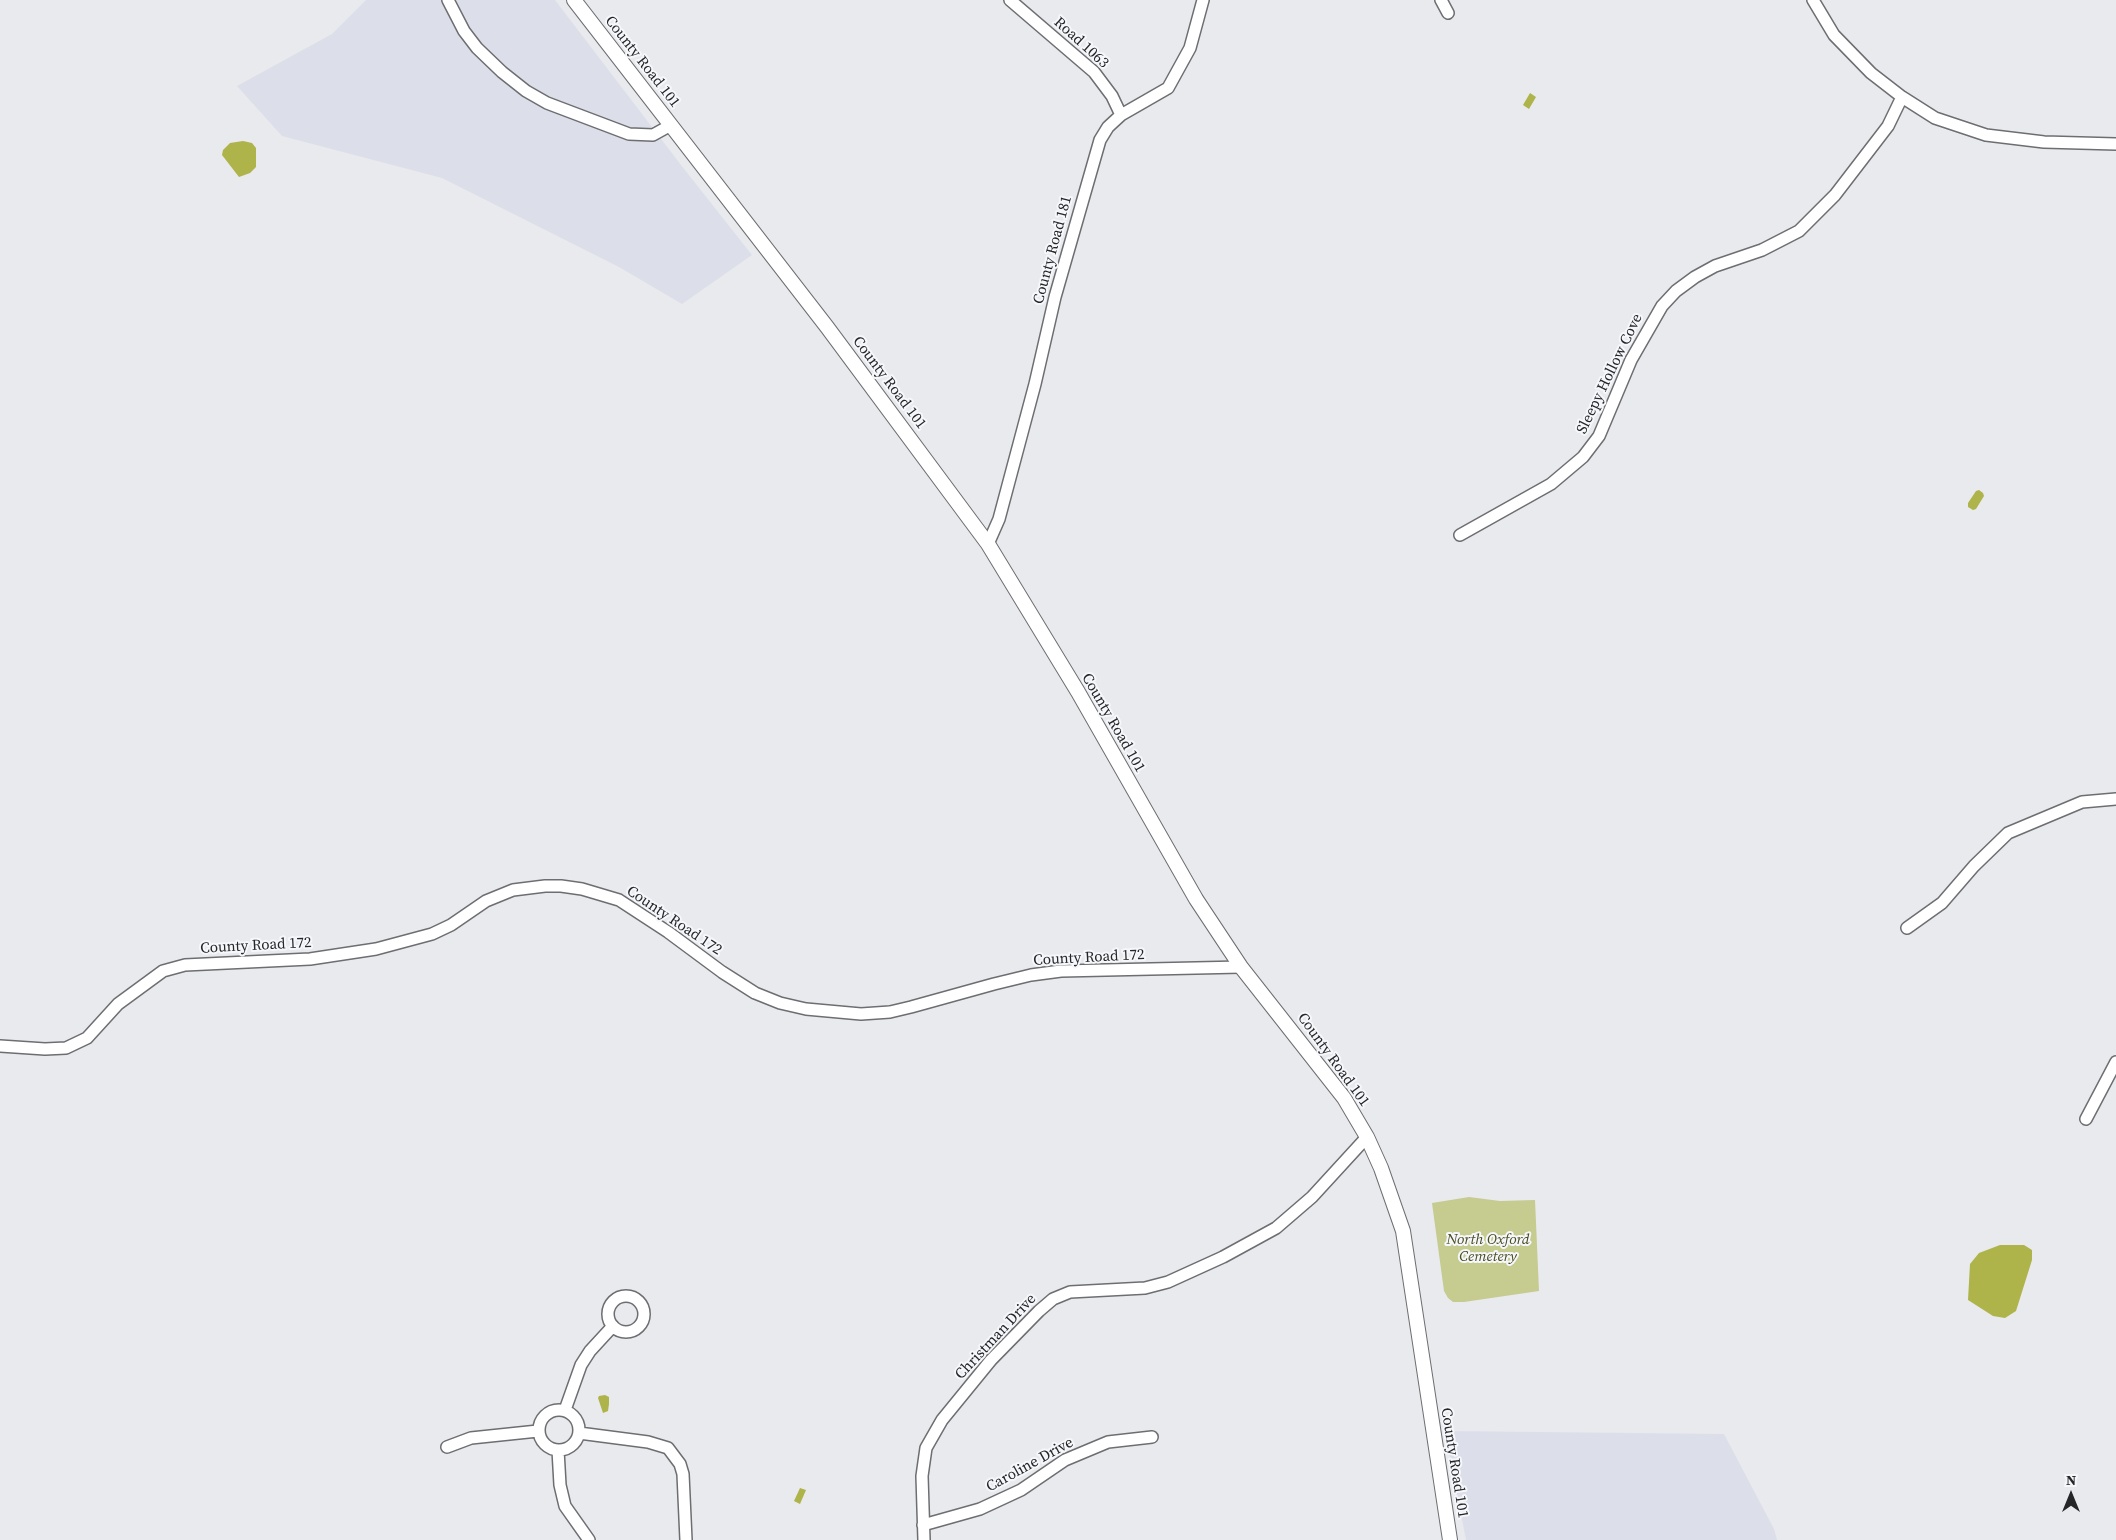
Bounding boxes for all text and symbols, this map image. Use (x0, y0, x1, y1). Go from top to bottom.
street label: County Road 101 (601, 13, 683, 111)
street label: Road 1063 (1050, 14, 1112, 72)
street label: County Road 181 (1030, 194, 1076, 306)
street label: Sleepy Hollow Cove (1573, 311, 1647, 437)
street label: County Road 101 (848, 333, 930, 433)
street label: County Road 101 (1077, 670, 1149, 776)
street label: County Road 172 (623, 882, 725, 960)
street label: County Road 172 (200, 934, 312, 958)
street label: County Road 172 (1033, 946, 1145, 970)
street label: County Road 101 (1293, 1010, 1373, 1110)
park label: North Oxford Cemetery (1446, 1231, 1530, 1266)
street label: Christman Drive (952, 1290, 1040, 1384)
street label: County Road 101 (1436, 1407, 1472, 1519)
street label: Caroline Drive (983, 1434, 1077, 1496)
north arrow (2046, 1470, 2096, 1520)
text: N (2066, 1470, 2076, 1490)

